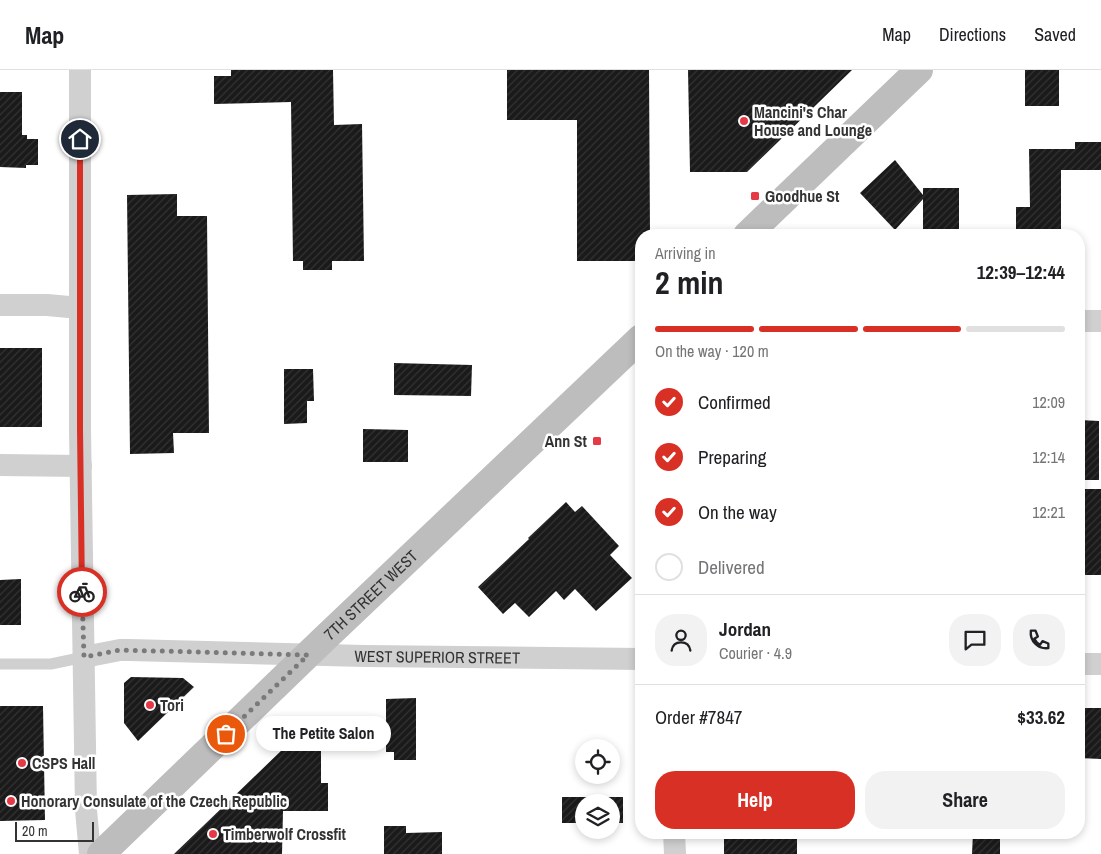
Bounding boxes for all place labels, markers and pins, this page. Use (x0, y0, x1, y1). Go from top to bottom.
place label: Mancini's Char House and Lounge (754, 101, 872, 141)
marker: Mancini's Char House and Lounge (738, 115, 750, 127)
pin (59, 118, 101, 160)
place label: Goodhue St (765, 185, 840, 207)
marker: Goodhue St (749, 190, 761, 202)
place label: Ann St (545, 430, 588, 452)
marker: Ann St (591, 435, 603, 447)
place label: Tori (160, 694, 184, 716)
marker: Tori (144, 699, 156, 711)
pin (205, 713, 247, 755)
callout: The Petite Salon (256, 716, 391, 752)
place label: CSPS Hall (32, 752, 95, 774)
marker: CSPS Hall (16, 757, 28, 769)
place label: Honorary Consulate of the Czech Republic (21, 790, 287, 812)
marker: Honorary Consulate of the Czech Republic (5, 795, 17, 807)
place label: Timberwolf Crossfit (223, 823, 347, 845)
marker: Timberwolf Crossfit (207, 828, 219, 840)

